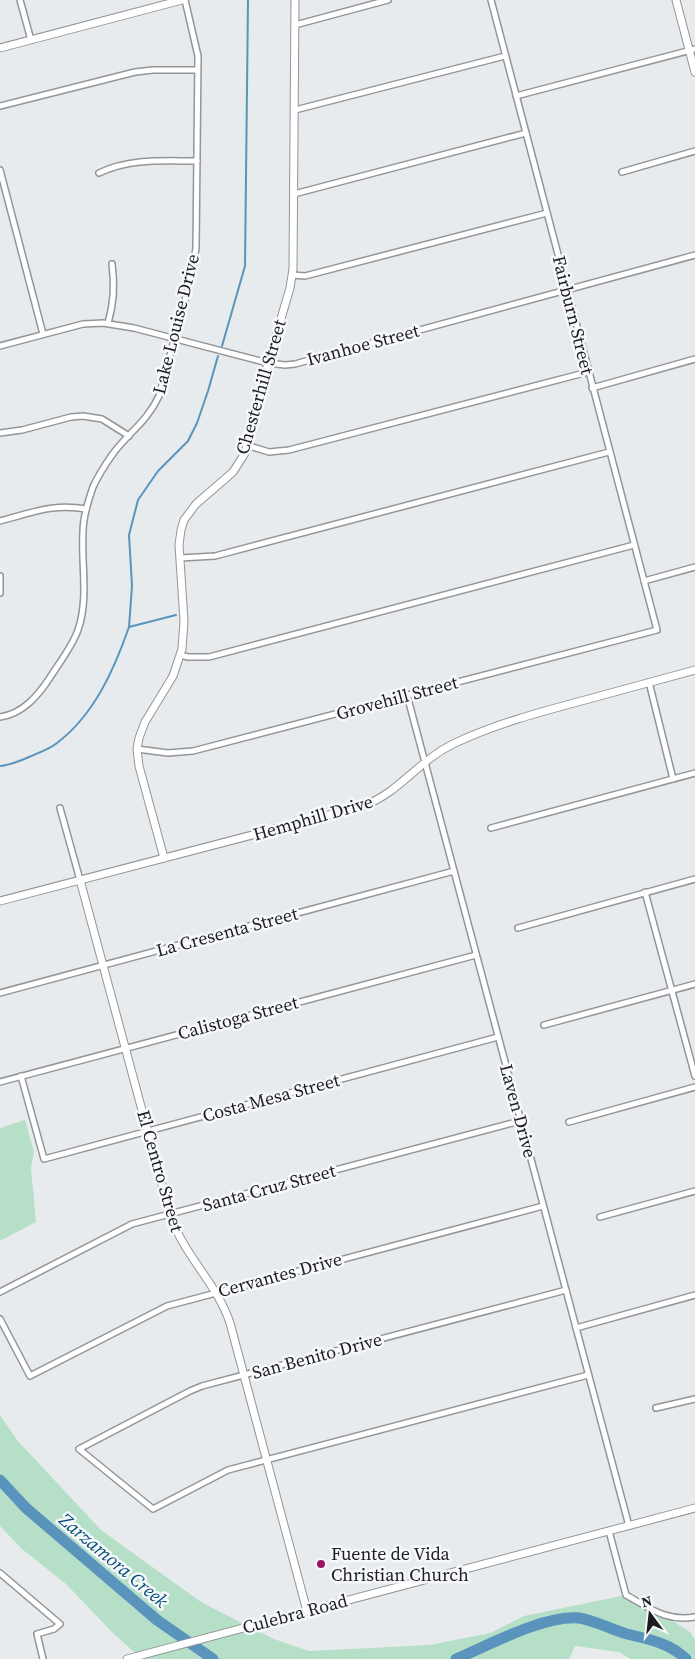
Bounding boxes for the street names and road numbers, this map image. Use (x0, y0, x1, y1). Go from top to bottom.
street label: Lake Louise Drive (146, 251, 205, 397)
street label: Fairburn Street (547, 253, 600, 377)
street label: Chesterhill Street (229, 316, 292, 457)
street label: Ivanhoe Street (304, 317, 422, 372)
street label: Grovehill Street (333, 669, 461, 726)
street label: Hemphill Drive (250, 788, 376, 847)
street label: La Cresenta Street (153, 901, 301, 962)
street label: Calistoga Street (175, 989, 301, 1046)
street label: Laven Drive (494, 1061, 543, 1160)
street label: Costa Mesa Street (200, 1067, 342, 1128)
street label: El Centro Street (131, 1107, 190, 1235)
street label: Santa Cruz Street (200, 1158, 338, 1217)
street label: Cervantes Drive (215, 1246, 345, 1303)
street label: San Benito Drive (249, 1326, 385, 1385)
street label: Culebra Road (239, 1587, 350, 1640)

